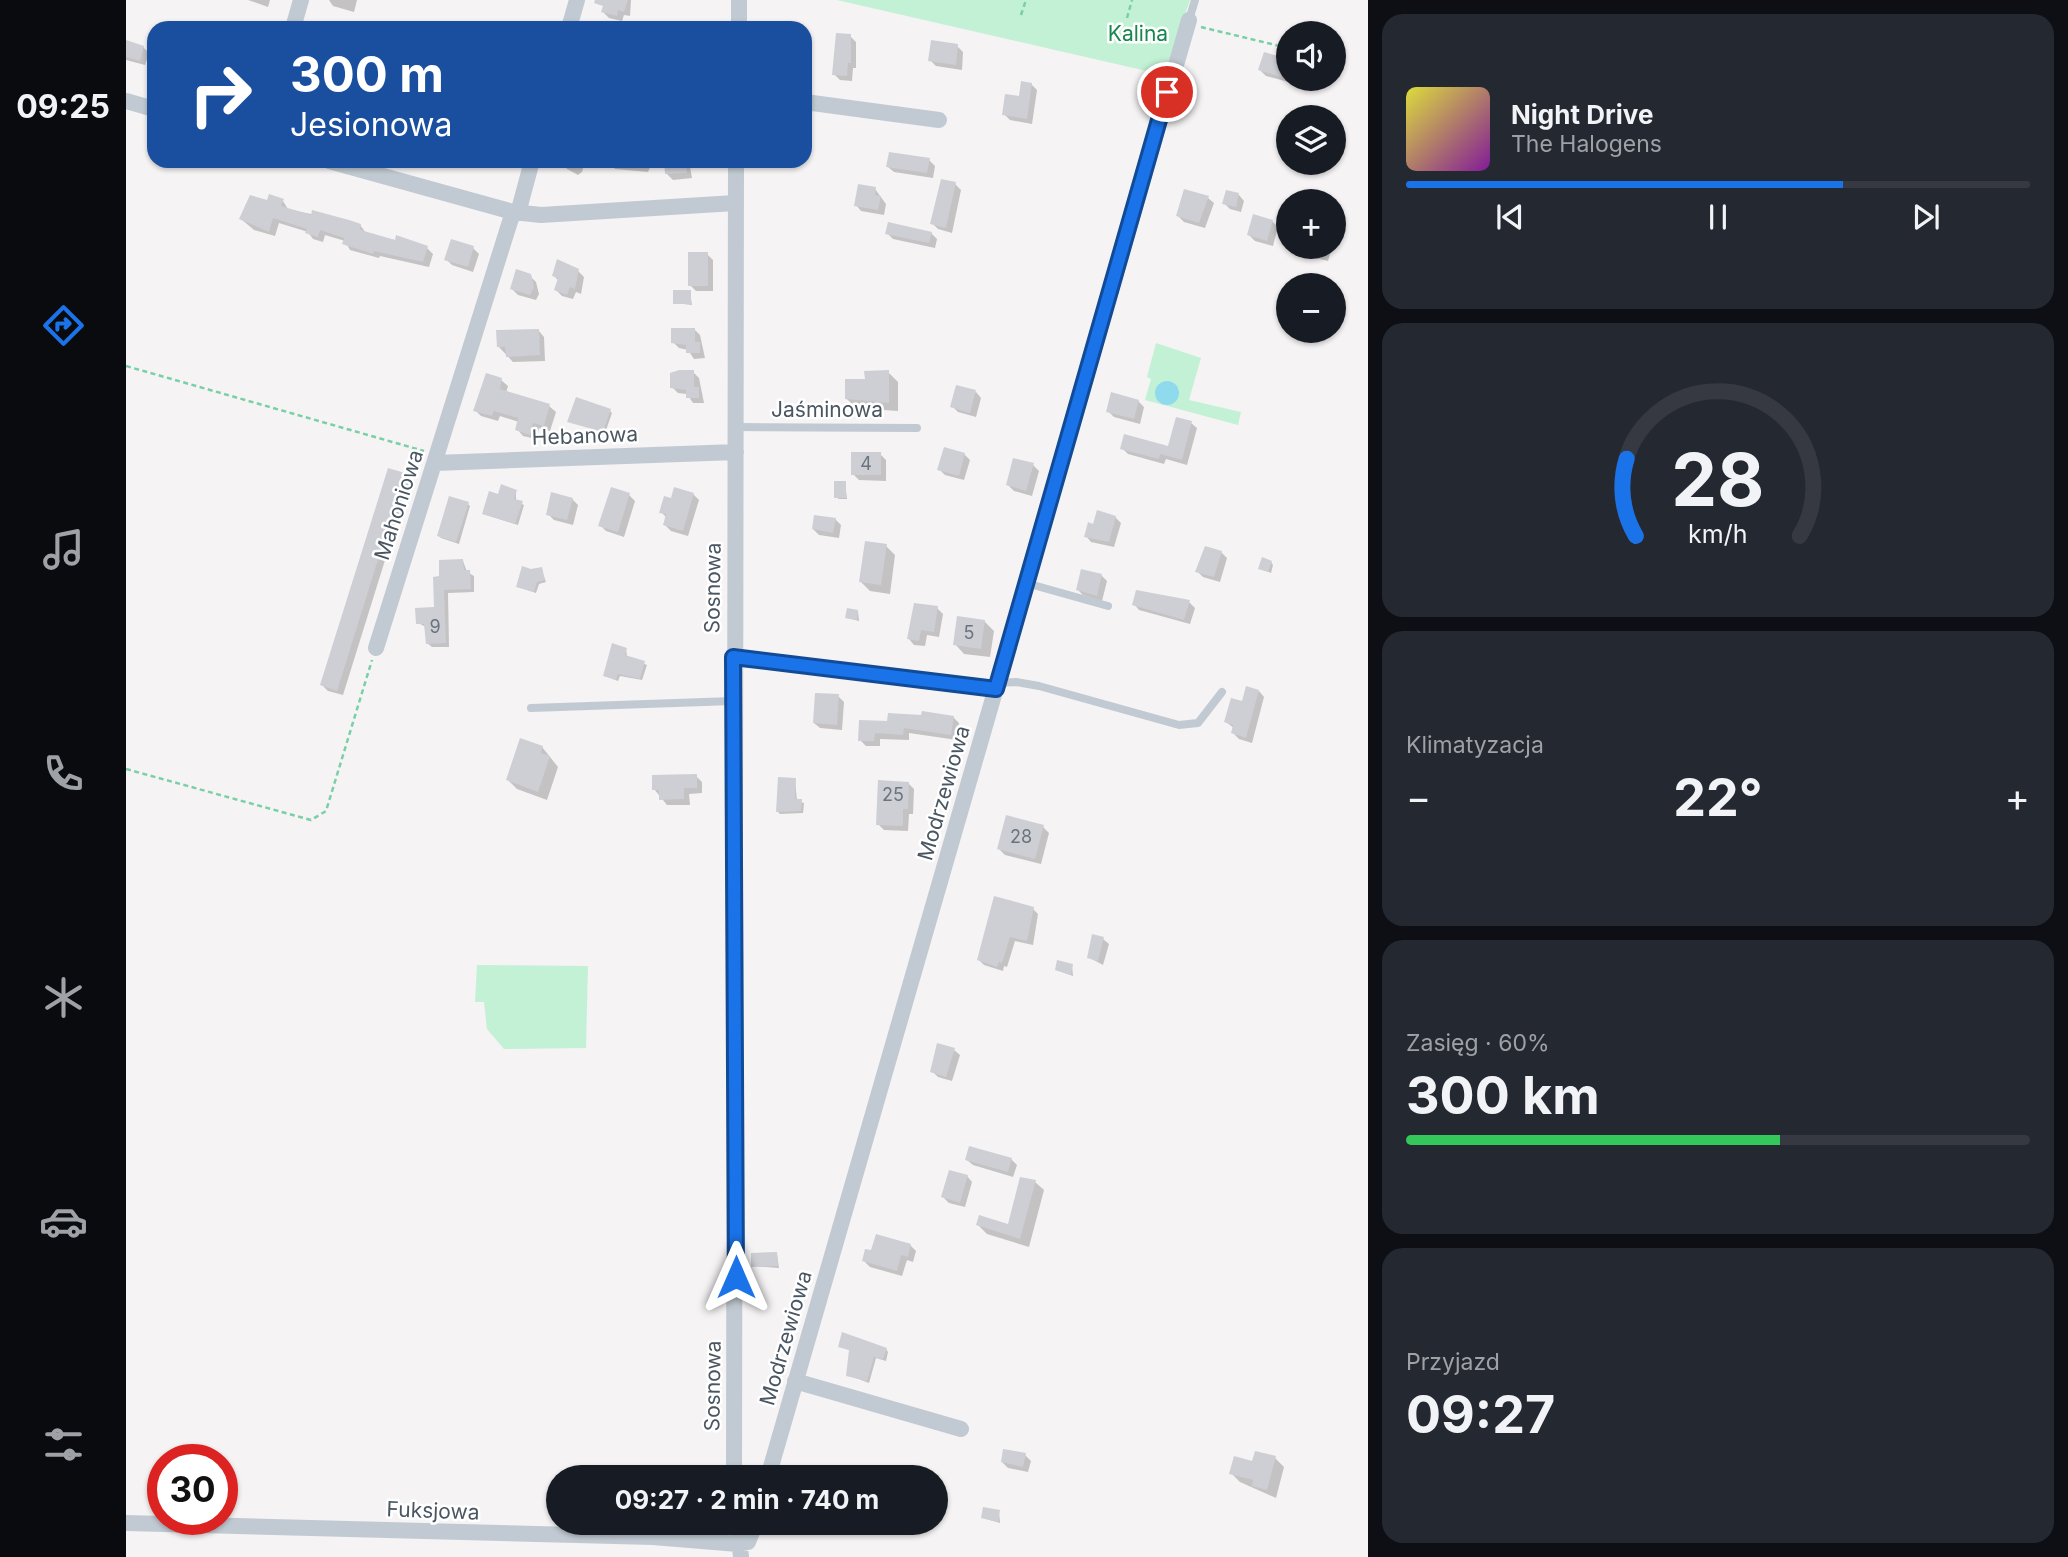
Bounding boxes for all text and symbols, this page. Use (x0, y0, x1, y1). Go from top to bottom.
park label: Kalina (1108, 21, 1168, 46)
map controls (1276, 21, 1346, 343)
button: sound (1276, 21, 1346, 91)
text: 300 m (290, 45, 444, 104)
icon: right (175, 49, 266, 140)
pin (1137, 62, 1197, 122)
icon: arrive (1148, 73, 1186, 111)
text: 09:25 (16, 87, 110, 126)
text: Night Drive (1511, 99, 1653, 130)
text: Jesionowa (290, 105, 452, 144)
button: layers (1276, 105, 1346, 175)
text: The Halogens (1511, 130, 1662, 158)
button: + (1276, 189, 1346, 259)
icon: previous (1491, 198, 1529, 236)
icon: pause (1699, 198, 1737, 236)
icon: next (1907, 198, 1945, 236)
button: − (1276, 273, 1346, 343)
icon: directions (39, 301, 88, 350)
street label: Jaśminowa (771, 397, 883, 422)
street label: Hebanowa (531, 421, 639, 450)
text: 28 (1671, 435, 1765, 524)
street label: Mahoniowa (369, 447, 428, 563)
house number: 4 (860, 453, 872, 474)
text: km/h (1688, 519, 1748, 549)
icon: music (39, 525, 88, 574)
street label: Sosnowa (699, 542, 726, 634)
house number: 9 (429, 616, 441, 637)
house number: 5 (964, 622, 974, 643)
street label: Modrzewiowa (912, 723, 975, 863)
text: Klimatyzacja (1406, 731, 1544, 759)
icon: phone (39, 749, 88, 798)
text: 22° (1673, 766, 1763, 829)
text: − (1406, 774, 1431, 820)
text: + (2005, 774, 2030, 820)
house number: 25 (882, 784, 904, 805)
house number: 28 (1010, 826, 1032, 847)
icon: climate (39, 973, 88, 1022)
text: Zasięg · 60% (1406, 1029, 1550, 1057)
text: 300 km (1406, 1064, 1600, 1127)
icon: car (39, 1197, 88, 1246)
position arrow (699, 1240, 773, 1314)
street label: Modrzewiowa (754, 1268, 817, 1408)
street label: Sosnowa (699, 1340, 726, 1432)
text: Przyjazd (1406, 1348, 1500, 1376)
text: 09:27 (1406, 1383, 1555, 1446)
icon: filters (39, 1420, 88, 1469)
speed limit sign: 30 (147, 1444, 238, 1535)
text: 09:27 · 2 min · 740 m (615, 1484, 879, 1515)
street label: Fuksjowa (386, 1496, 480, 1525)

